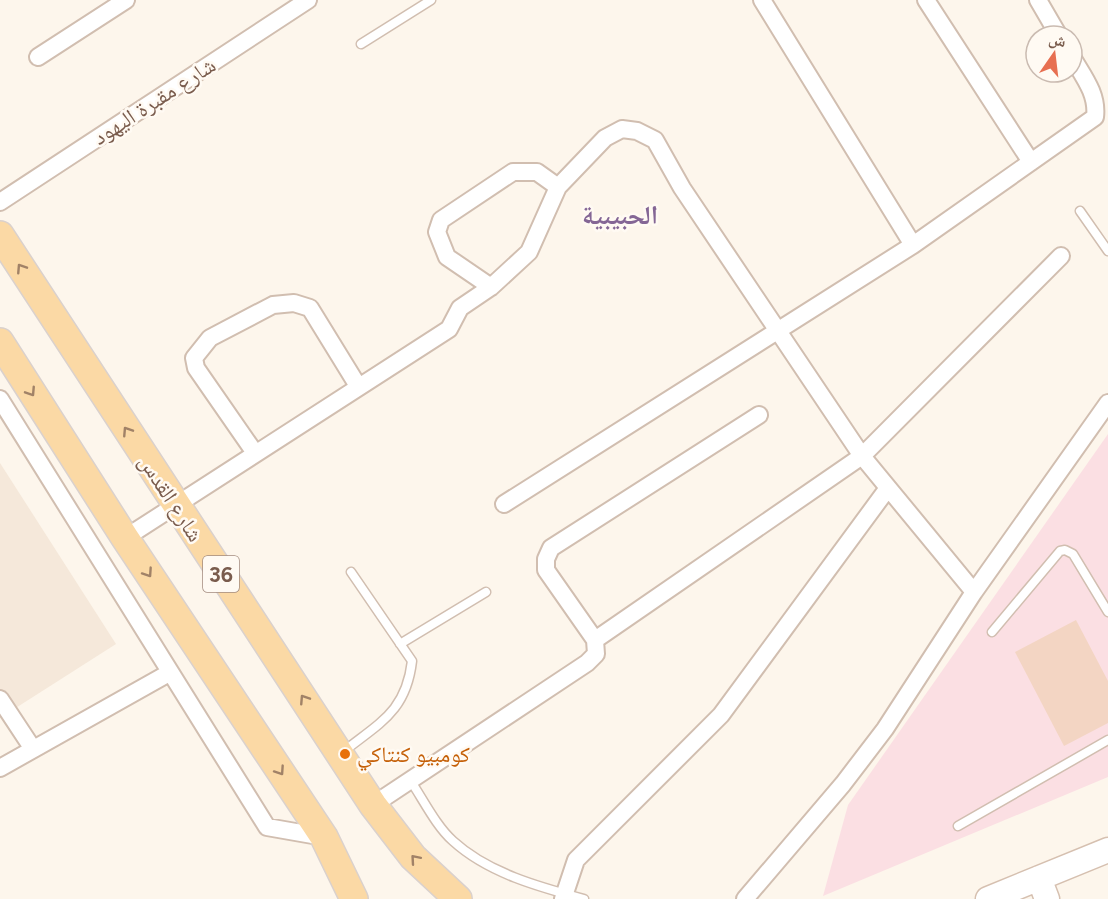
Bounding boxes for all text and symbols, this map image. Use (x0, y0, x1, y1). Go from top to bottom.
north arrow (1024, 24, 1084, 84)
text: ش (1047, 29, 1068, 51)
street label: شارع مقبرة اليهود (87, 51, 221, 151)
district label: الحبيبية (582, 199, 658, 231)
one-way arrow (18, 263, 29, 274)
one-way arrow (24, 385, 35, 396)
one-way arrow (123, 427, 135, 437)
street label: شارع القدس (133, 449, 209, 547)
road number: 36 (203, 556, 239, 592)
one-way arrow (141, 567, 152, 578)
one-way arrow (300, 695, 311, 706)
place label: كومبيو كنتاكي (357, 741, 470, 771)
marker: كومبيو كنتاكي (338, 747, 352, 761)
one-way arrow (272, 764, 283, 775)
one-way arrow (411, 855, 422, 866)

